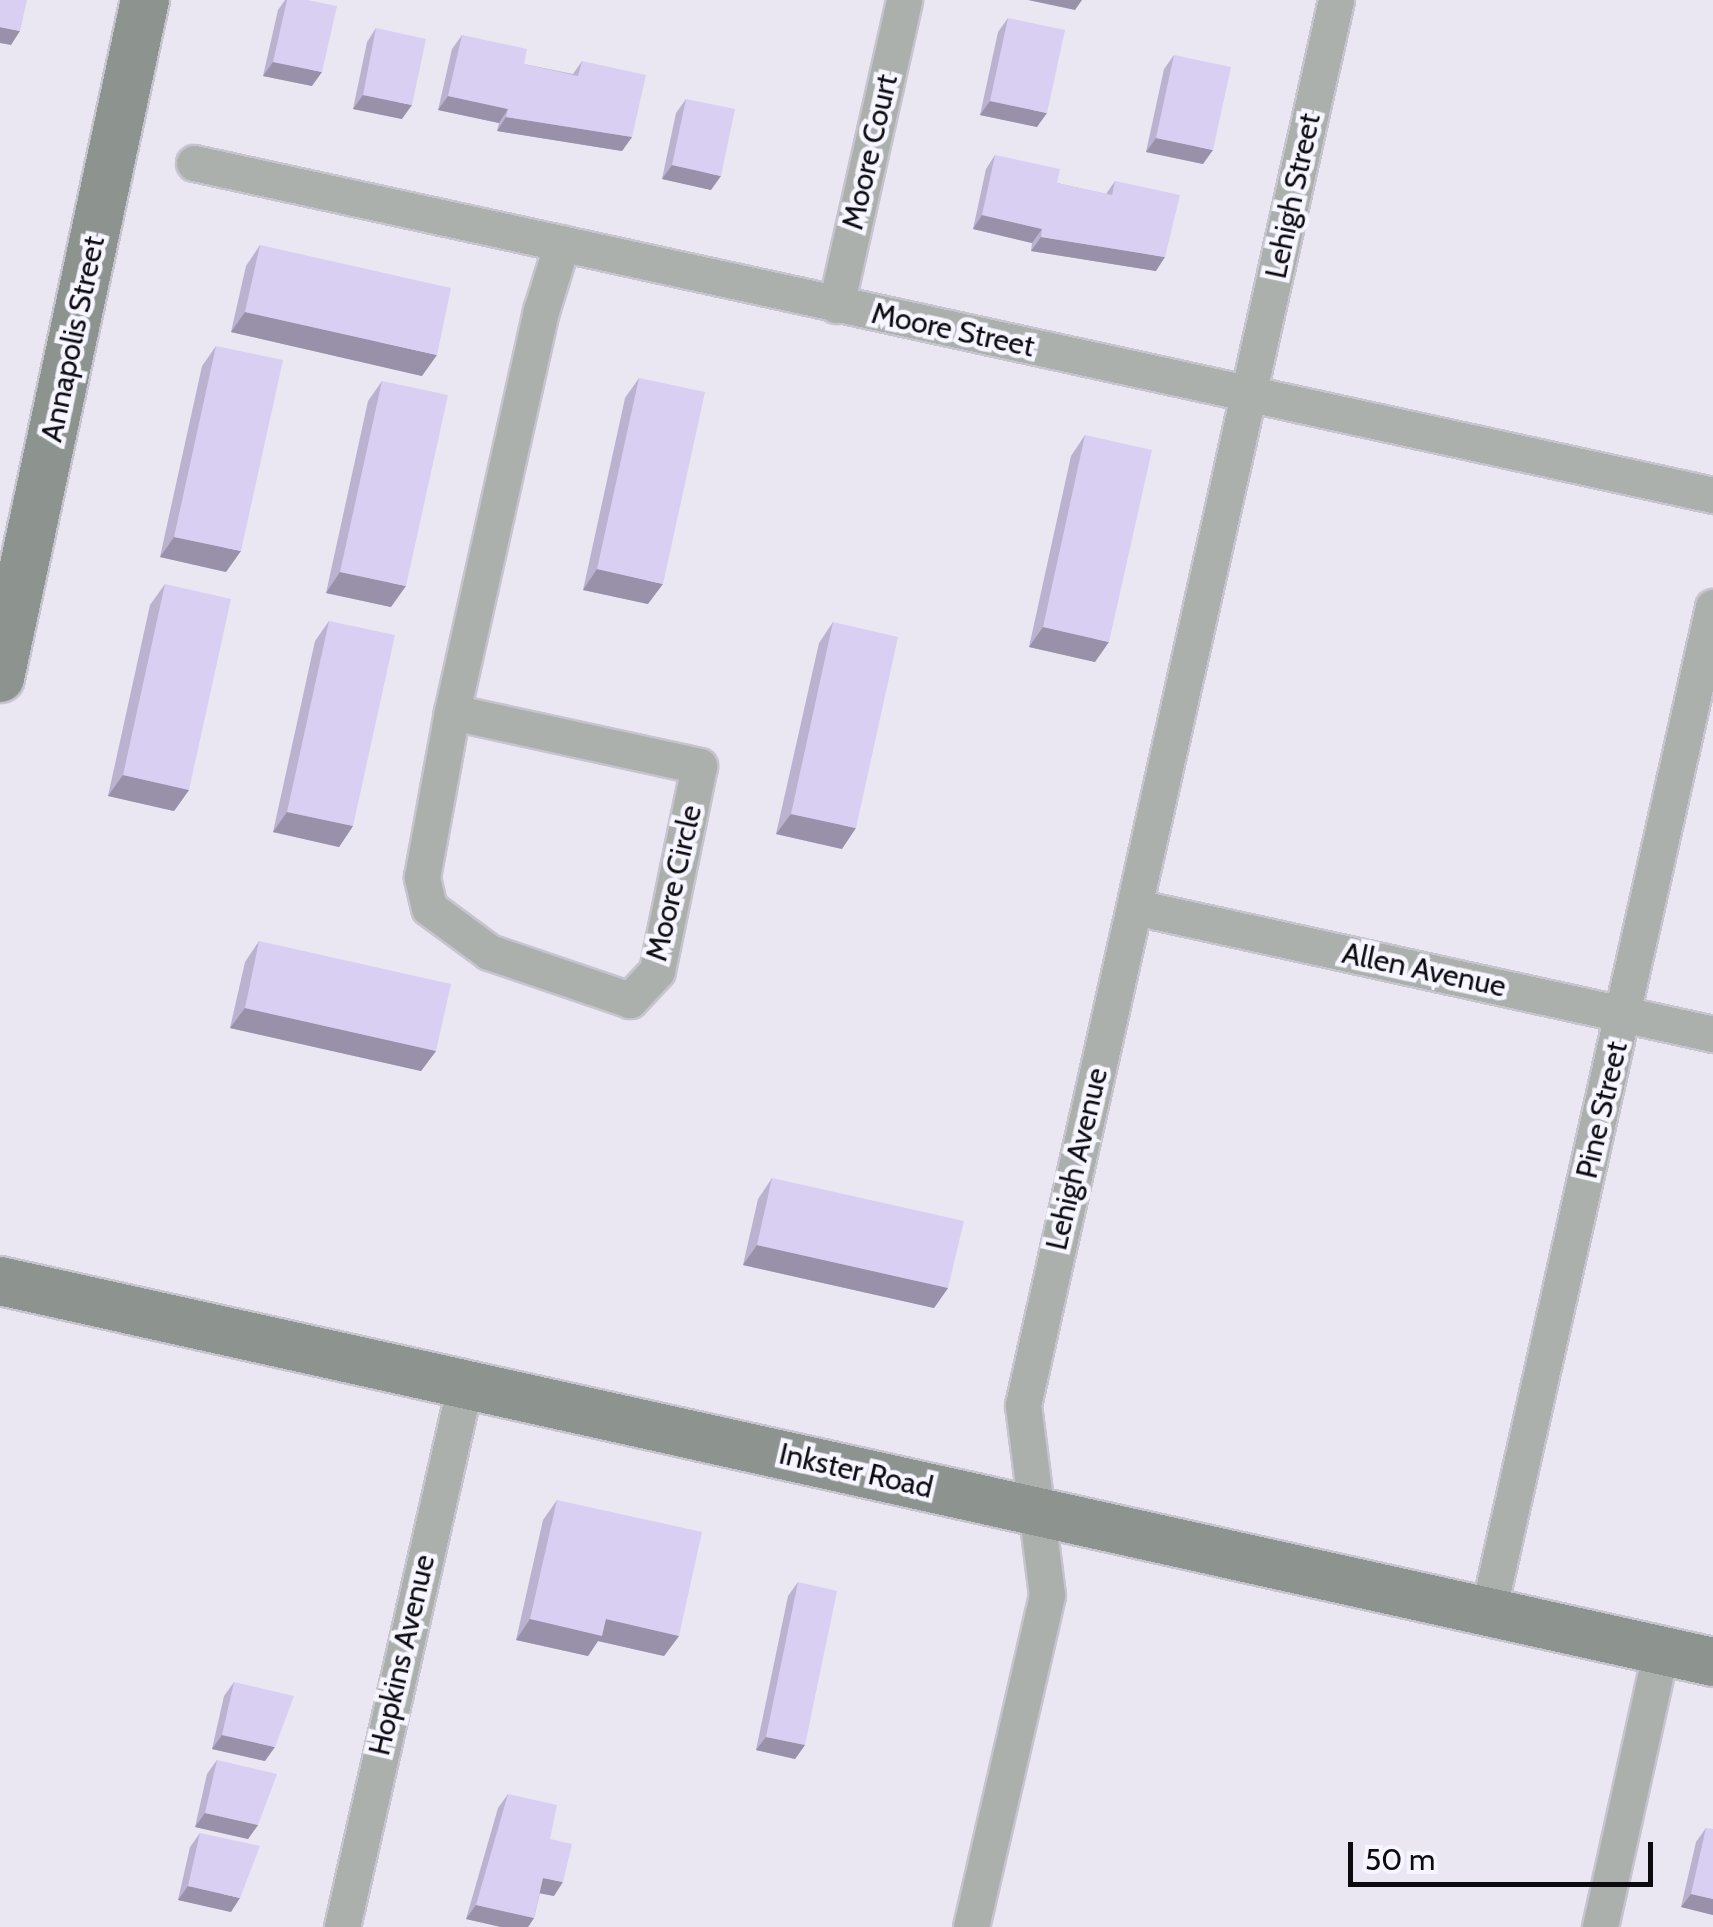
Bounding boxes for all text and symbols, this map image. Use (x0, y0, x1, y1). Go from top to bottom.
street label: Moore Court (835, 71, 905, 233)
street label: Lehigh Street (1258, 110, 1328, 282)
street label: Annapolis Street (34, 233, 112, 445)
street label: Moore Street (868, 295, 1038, 365)
street label: Moore Circle (639, 802, 709, 964)
street label: Allen Avenue (1339, 935, 1509, 1005)
street label: Pine Street (1569, 1038, 1635, 1182)
street label: Lehigh Avenue (1039, 1064, 1115, 1254)
street label: Inkster Road (776, 1436, 936, 1506)
street label: Hopkins Avenue (361, 1551, 443, 1759)
scale bar (1353, 1822, 1658, 1884)
text: 50 m (1365, 1841, 1435, 1878)

